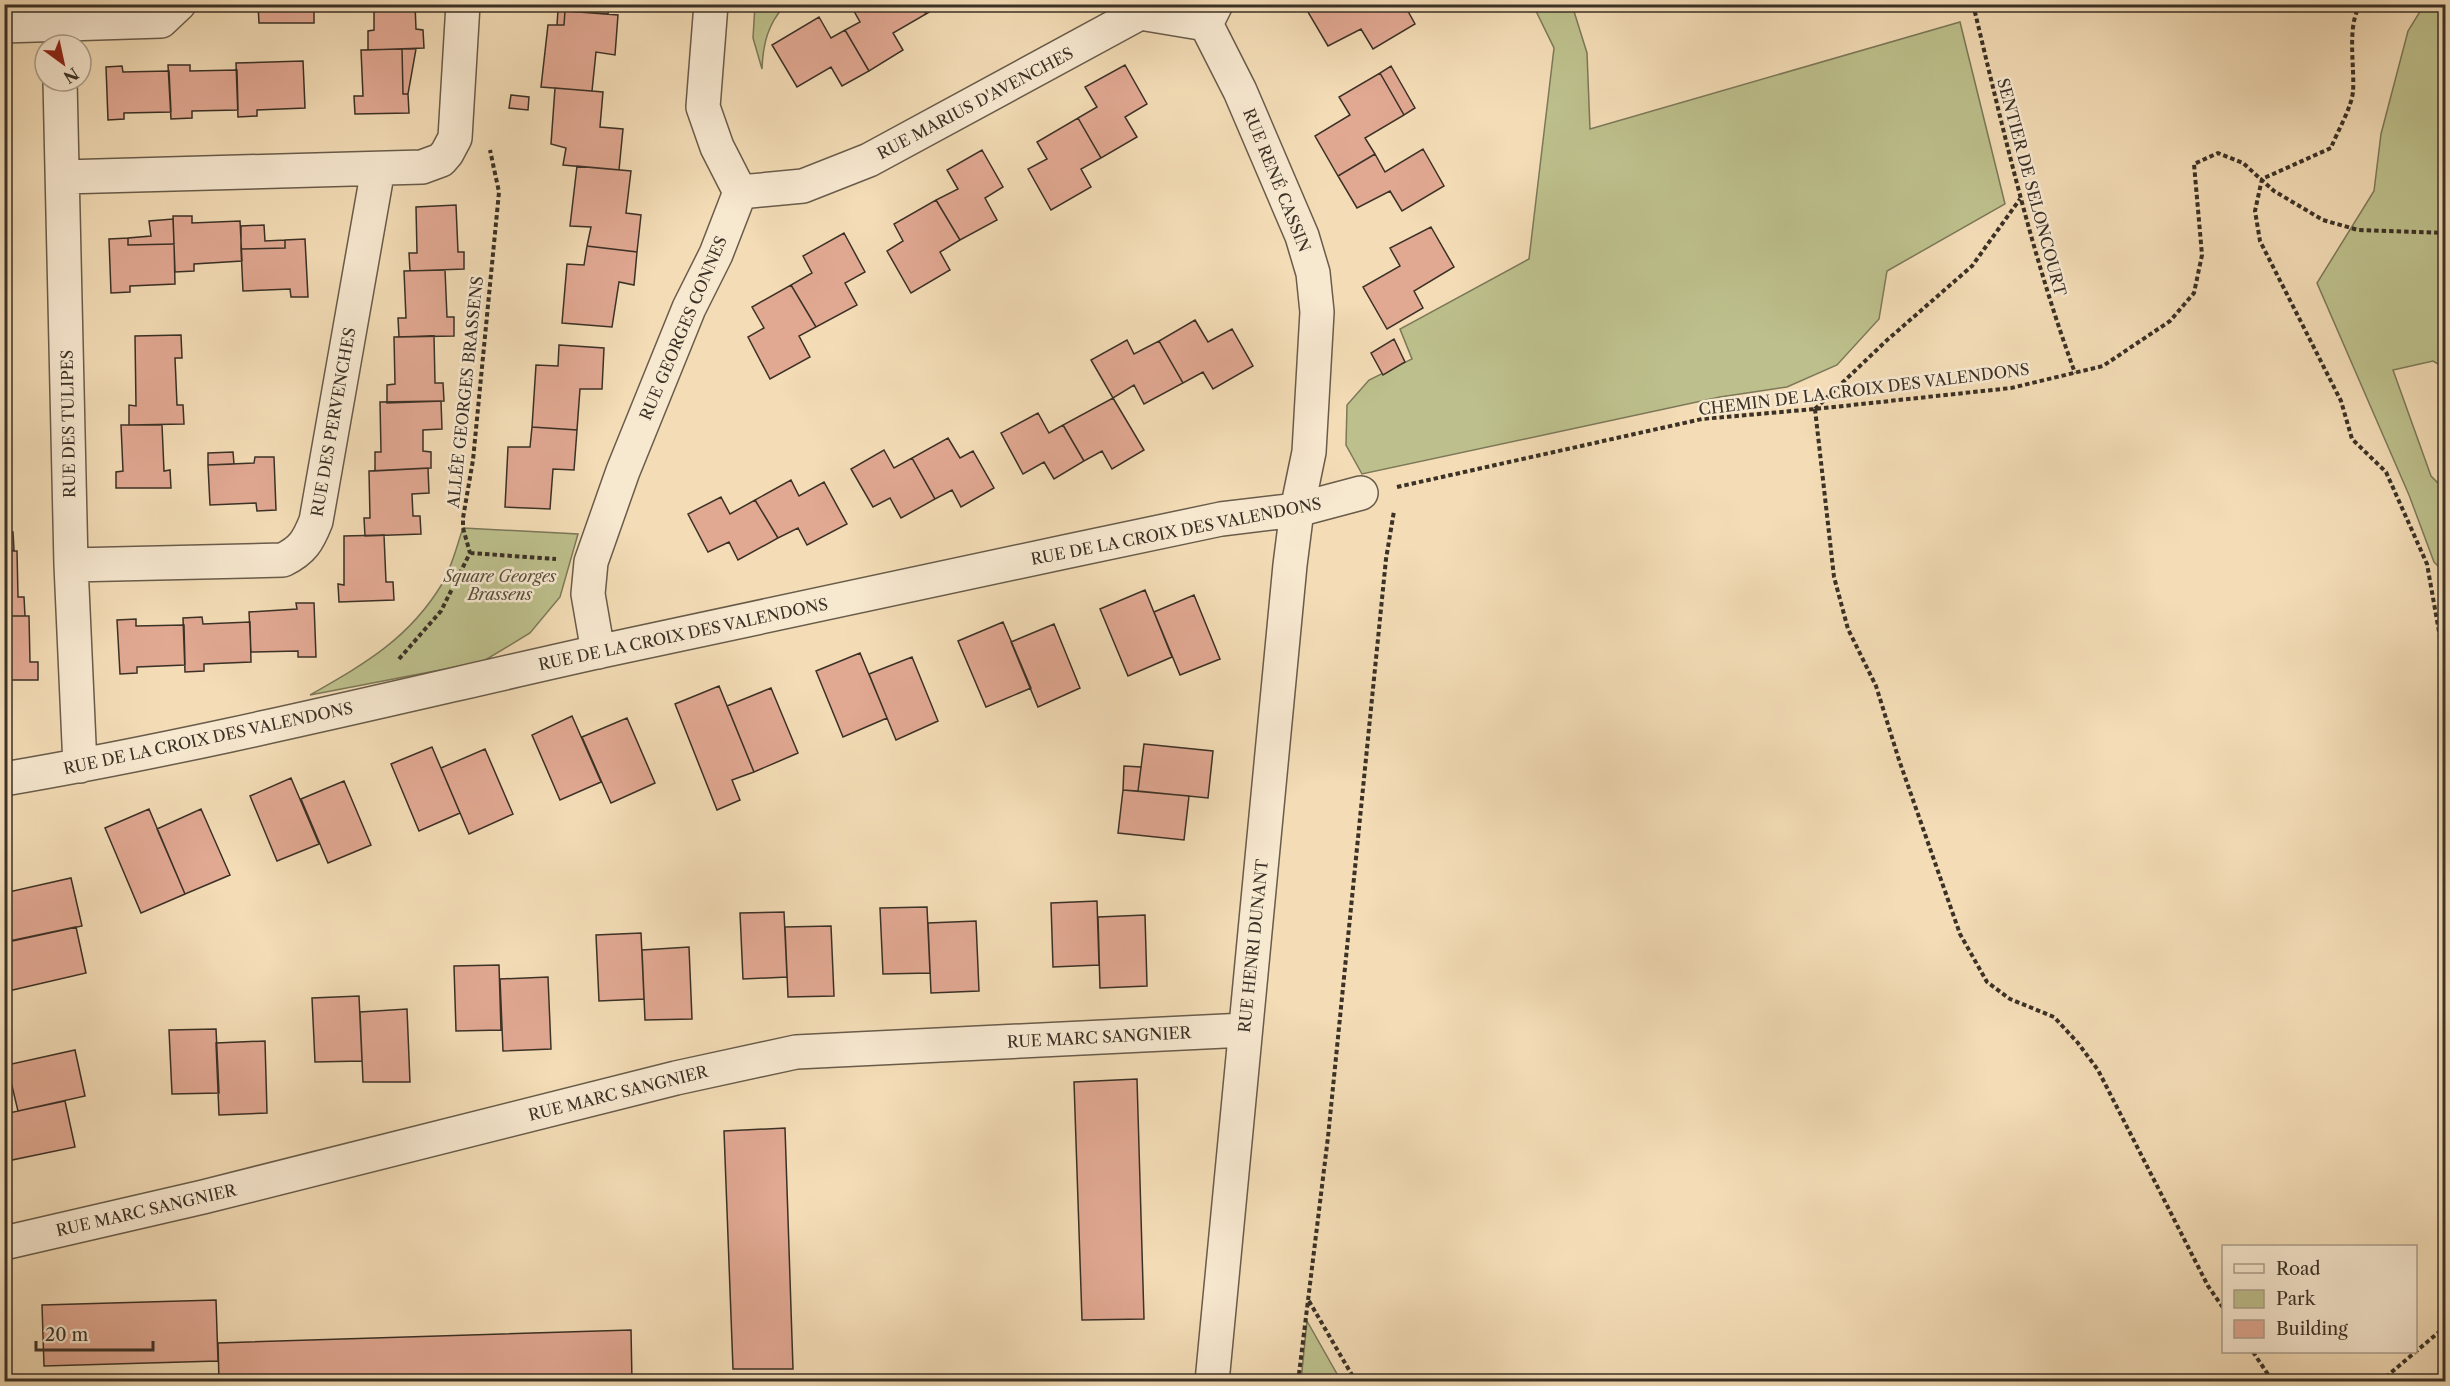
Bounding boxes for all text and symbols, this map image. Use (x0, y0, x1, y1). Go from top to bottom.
north arrow (33, 33, 93, 93)
street label: RUE MARIUS D'AVENCHES (873, 43, 1077, 163)
text: N (60, 63, 82, 88)
street label: SENTIER DE SELONCOURT (1993, 76, 2071, 298)
street label: RUE RENÉ CASSIN (1239, 105, 1315, 255)
street label: RUE GEORGES CONNES (635, 233, 731, 423)
street label: ALLÉE GEORGES BRASSENS (443, 275, 487, 510)
street label: RUE DES PERVENCHES (307, 326, 359, 518)
street label: RUE DES TULIPES (57, 350, 79, 498)
street label: CHEMIN DE LA CROIX DES VALENDONS (1697, 359, 2031, 419)
street label: RUE DE LA CROIX DES VALENDONS (1029, 493, 1323, 569)
park label: Square Georges Brassens (443, 566, 556, 604)
street label: RUE DE LA CROIX DES VALENDONS (536, 593, 830, 675)
street label: RUE DE LA CROIX DES VALENDONS (61, 697, 355, 779)
street label: RUE HENRI DUNANT (1234, 858, 1272, 1034)
street label: RUE MARC SANGNIER (1006, 1022, 1193, 1052)
street label: RUE MARC SANGNIER (526, 1061, 711, 1125)
street label: RUE MARC SANGNIER (54, 1179, 239, 1240)
legend (2222, 1245, 2417, 1353)
text: Road (2276, 1258, 2321, 1280)
text: Park (2276, 1288, 2317, 1310)
scale bar (36, 1314, 153, 1352)
text: Building (2276, 1318, 2348, 1340)
text: 20 m (45, 1324, 89, 1346)

